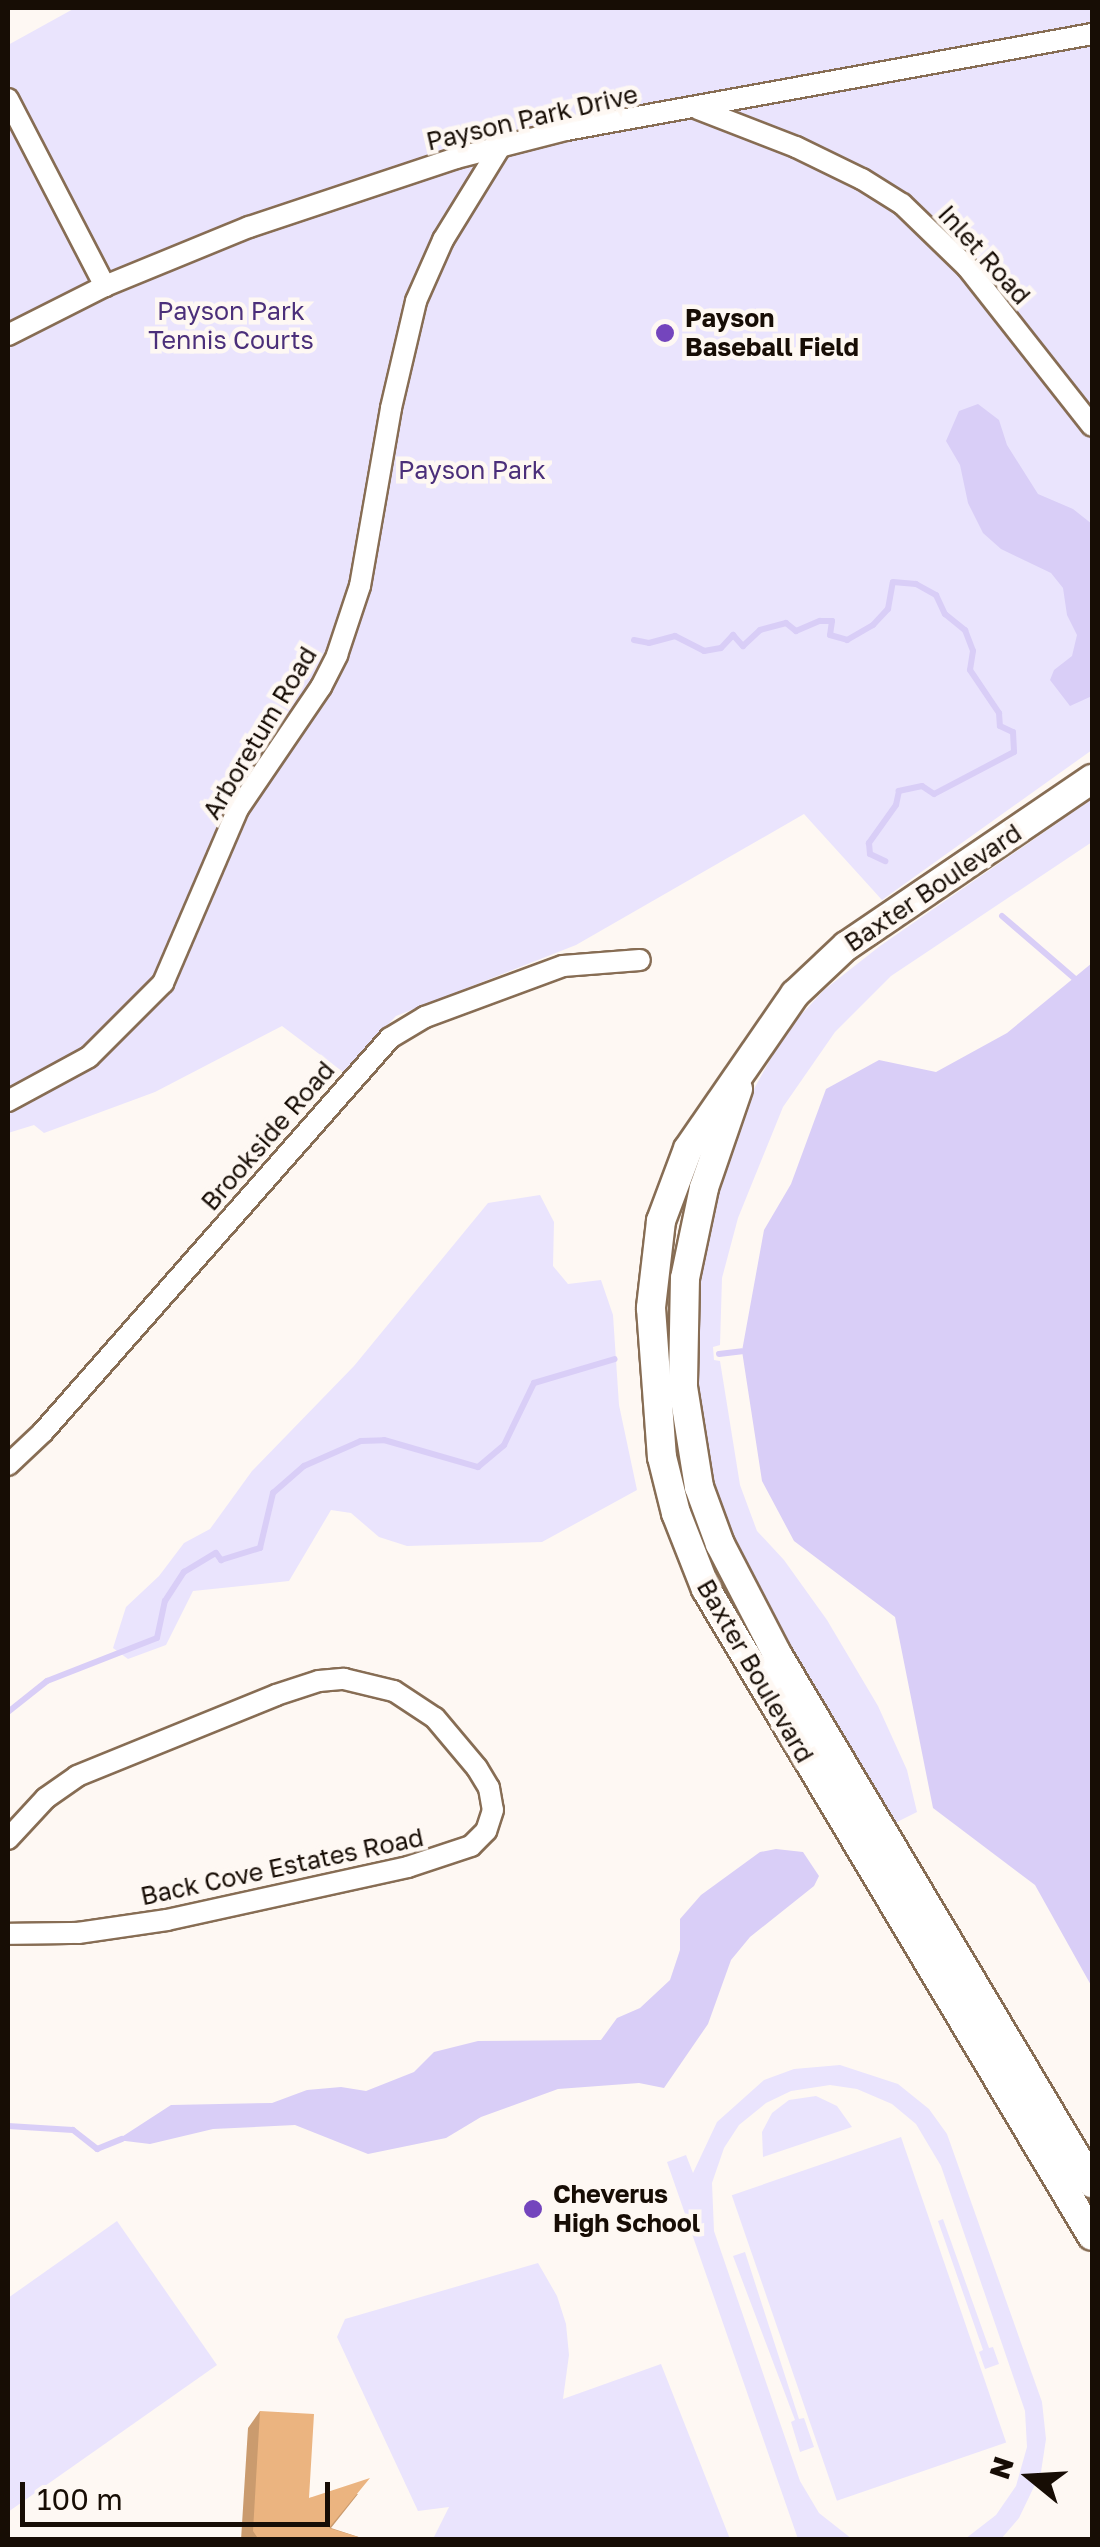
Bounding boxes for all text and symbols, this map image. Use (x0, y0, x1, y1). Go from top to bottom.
street label: Payson Park Drive (423, 79, 641, 157)
street label: Inlet Road (932, 199, 1036, 311)
park label: Payson Park Tennis Courts (148, 297, 314, 356)
place label: Payson Baseball Field (685, 304, 859, 363)
marker: Payson Baseball Field (654, 322, 676, 344)
park label: Payson Park (398, 455, 546, 485)
street label: Arboretum Road (197, 641, 323, 825)
street label: Baxter Boulevard (839, 818, 1027, 958)
street label: Brookside Road (195, 1055, 341, 1217)
street label: Baxter Boulevard (690, 1574, 820, 1768)
street label: Back Cove Estates Road (138, 1822, 426, 1912)
place label: Cheverus High School (553, 2180, 700, 2239)
marker: Cheverus High School (522, 2198, 544, 2220)
north arrow (980, 2427, 1080, 2527)
text: N (982, 2452, 1020, 2483)
scale bar (25, 2462, 335, 2524)
text: 100 m (37, 2481, 123, 2517)

